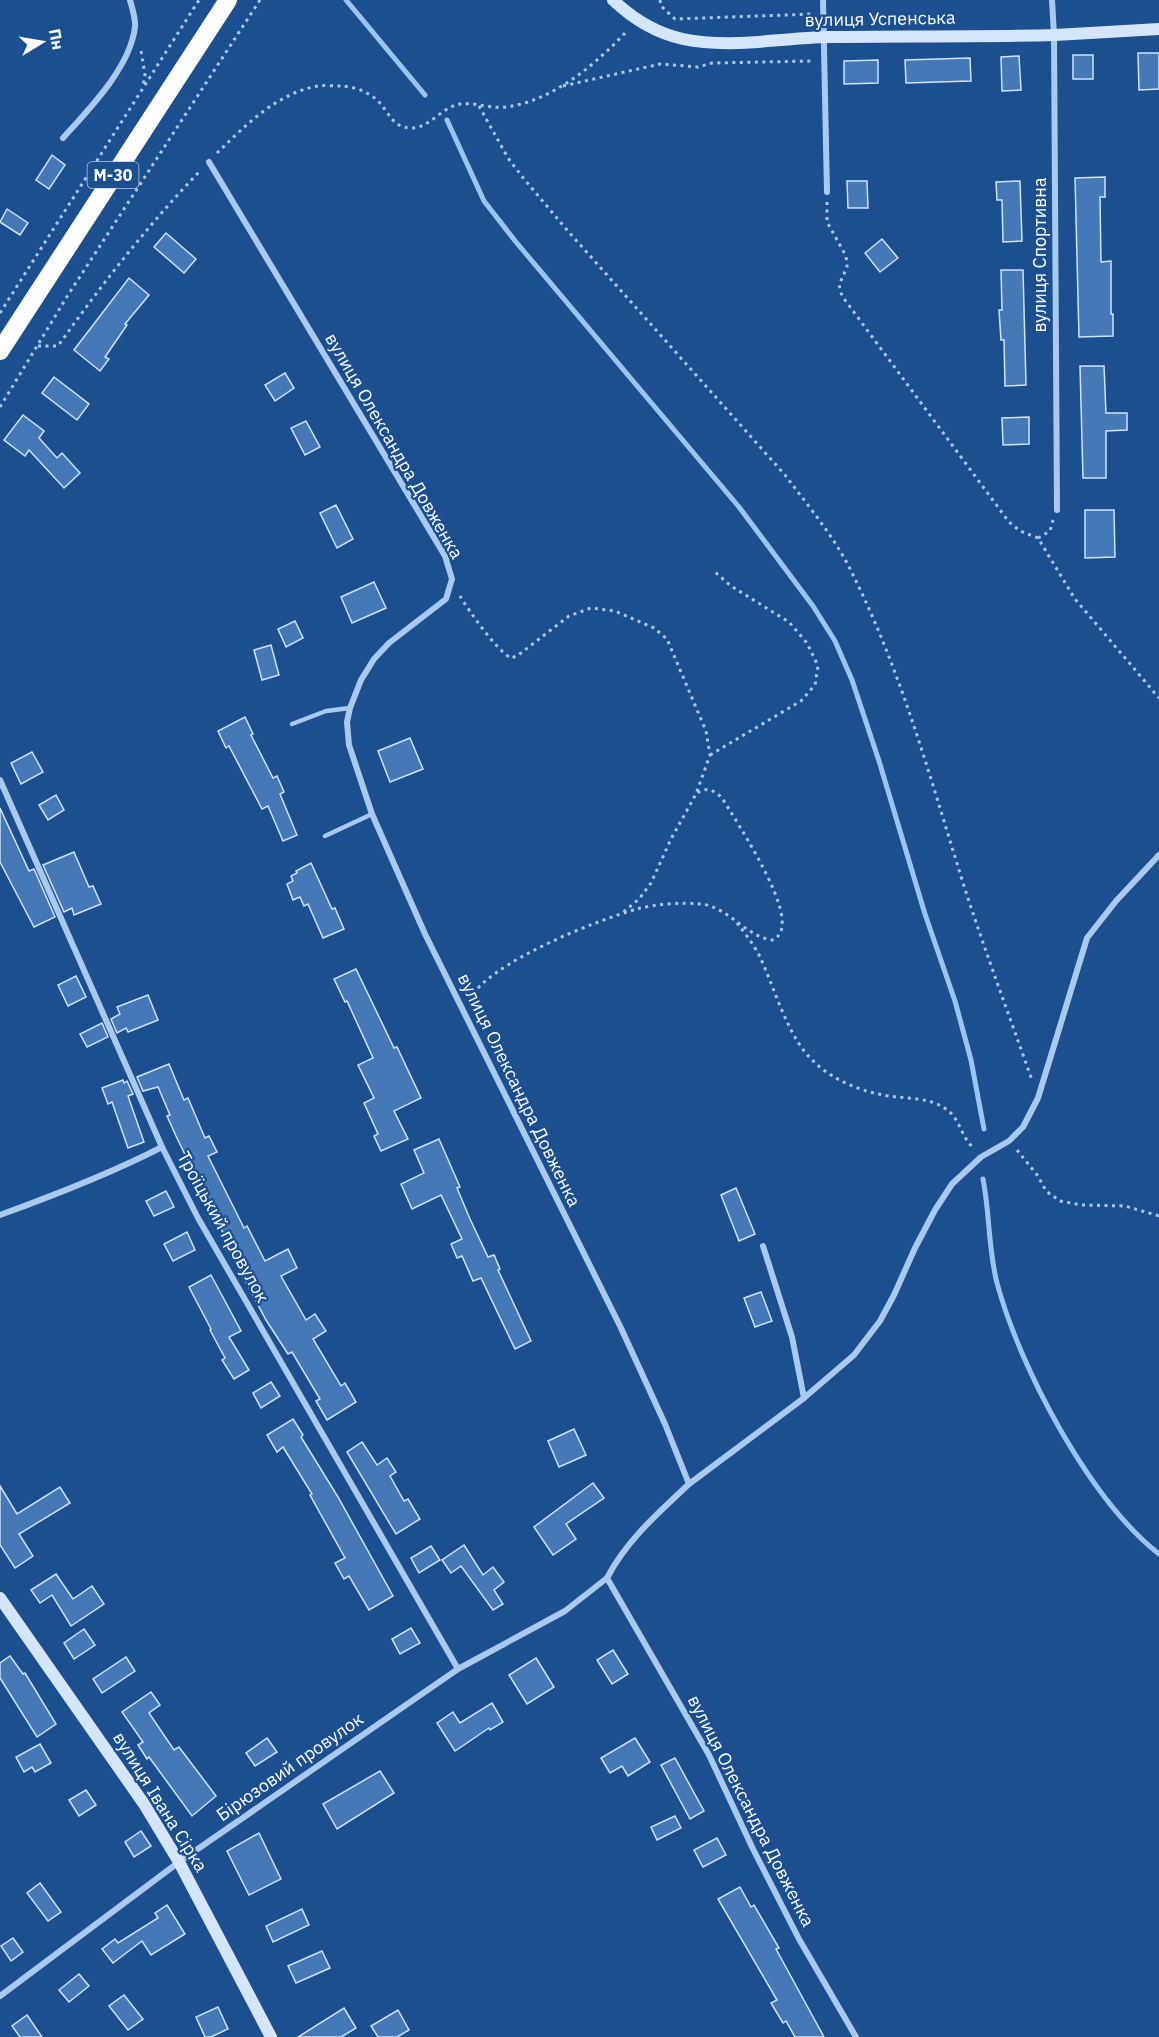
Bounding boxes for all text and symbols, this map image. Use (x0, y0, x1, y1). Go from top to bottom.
street label: вулиця Успенська (804, 6, 956, 31)
north arrow (12, 12, 72, 72)
text: Пн (45, 27, 69, 51)
road number: М-30 (88, 162, 138, 188)
street label: вулиця Спортивна (1028, 177, 1051, 333)
street label: вулиця Олександра Довженка (320, 329, 469, 563)
street label: вулиця Олександра Довженка (453, 969, 586, 1211)
street label: Троїцький провулок (172, 1147, 275, 1307)
street label: вулиця Олександра Довженка (683, 1691, 820, 1931)
street label: Бірюзовий провулок (212, 1707, 368, 1826)
street label: вулиця Івана Сірка (108, 1728, 213, 1876)

